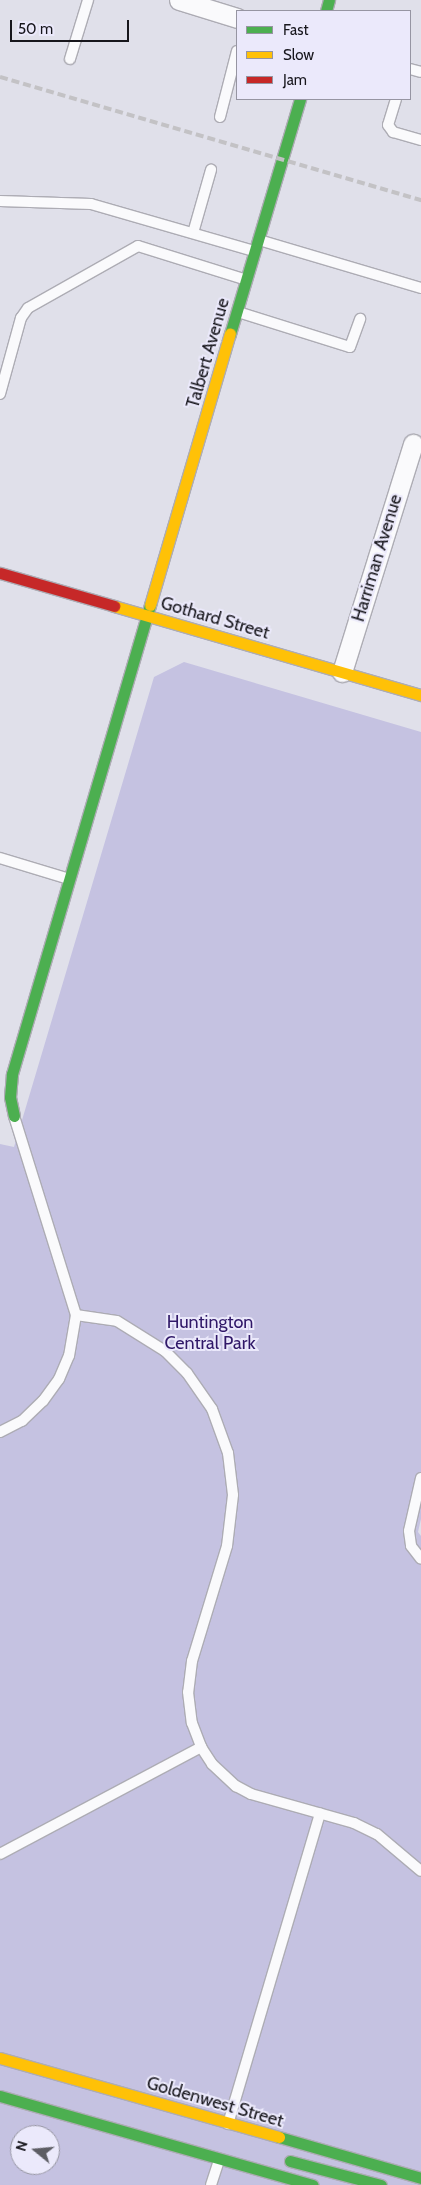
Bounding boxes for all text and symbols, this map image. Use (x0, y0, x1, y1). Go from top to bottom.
scale bar (12, 10, 131, 42)
legend (236, 10, 411, 100)
text: 50 m (18, 20, 53, 38)
text: Fast (283, 21, 308, 39)
text: Slow (283, 46, 314, 64)
text: Jam (283, 71, 307, 89)
street label: Talbert Avenue (182, 295, 234, 411)
street label: Harriman Avenue (347, 492, 407, 624)
street label: Gothard Street (158, 592, 272, 644)
park label: Huntington Central Park (165, 1312, 255, 1355)
street label: Goldenwest Street (144, 2072, 286, 2132)
north arrow (10, 2125, 60, 2175)
text: N (12, 2139, 32, 2153)

